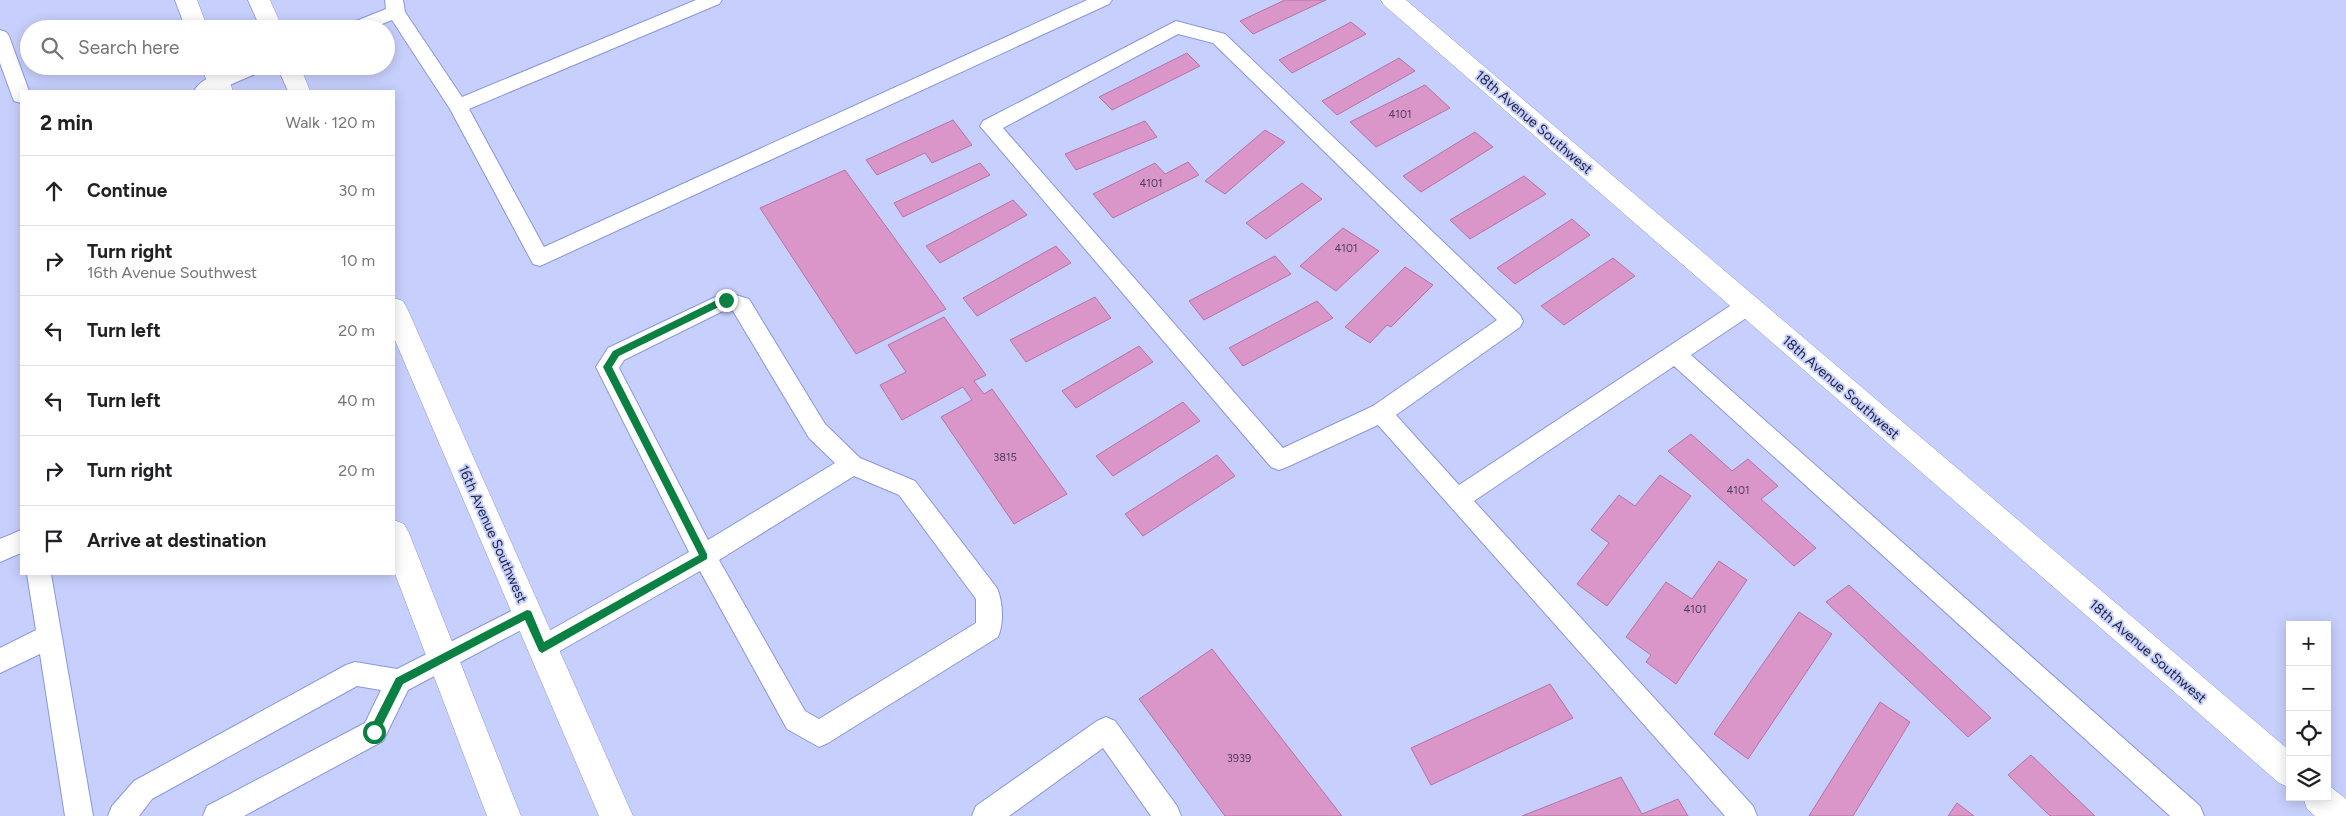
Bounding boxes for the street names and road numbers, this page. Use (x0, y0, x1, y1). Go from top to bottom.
street label: 18th Avenue Southwest (1472, 67, 1596, 178)
street label: 18th Avenue Southwest (1779, 332, 1903, 443)
street label: 16th Avenue Southwest (455, 463, 531, 606)
street label: 18th Avenue Southwest (2086, 596, 2210, 707)

